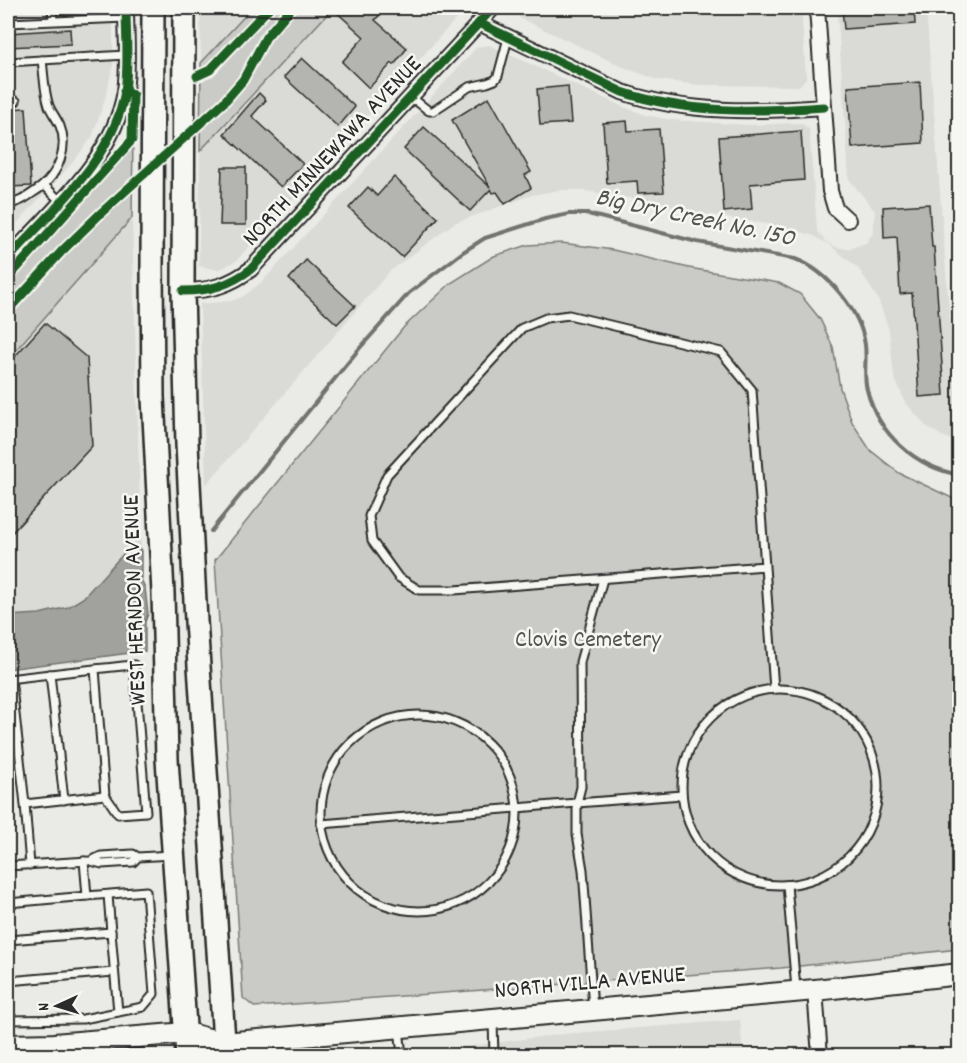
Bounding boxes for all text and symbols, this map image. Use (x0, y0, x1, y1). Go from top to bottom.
street label: NORTH MINNEWAWA AVENUE (235, 49, 431, 255)
water label: Big Dry Creek No. 150 (592, 180, 800, 259)
street label: WEST HERNDON AVENUE (115, 494, 157, 706)
park label: Clovis Cemetery (515, 624, 662, 658)
street label: NORTH VILLA AVENUE (493, 959, 687, 1009)
north arrow (27, 976, 87, 1036)
text: N (33, 1002, 56, 1012)

